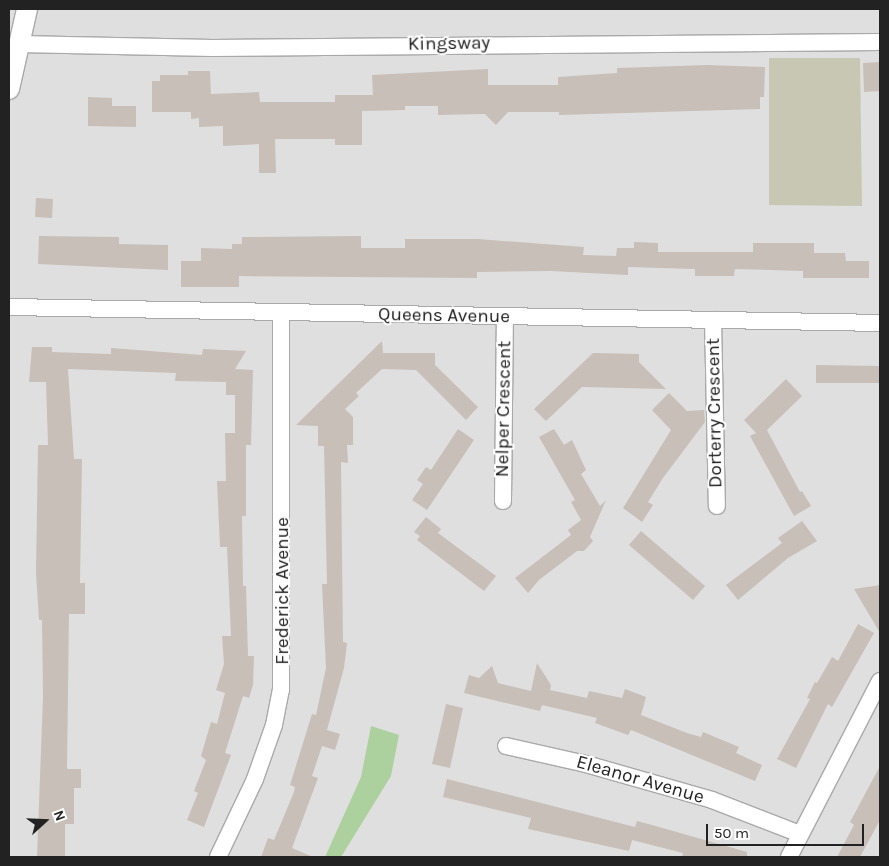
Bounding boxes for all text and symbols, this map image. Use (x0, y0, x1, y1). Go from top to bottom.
street label: Kingsway (408, 32, 490, 56)
street label: Queens Avenue (378, 303, 510, 329)
street label: Dorterry Crescent (702, 338, 728, 488)
street label: Nelper Crescent (491, 340, 517, 478)
street label: Frederick Avenue (272, 517, 294, 665)
street label: Eleanor Avenue (573, 751, 707, 809)
north arrow (20, 796, 70, 846)
text: N (50, 808, 69, 823)
scale bar (709, 814, 866, 846)
text: 50 m (714, 824, 749, 842)

